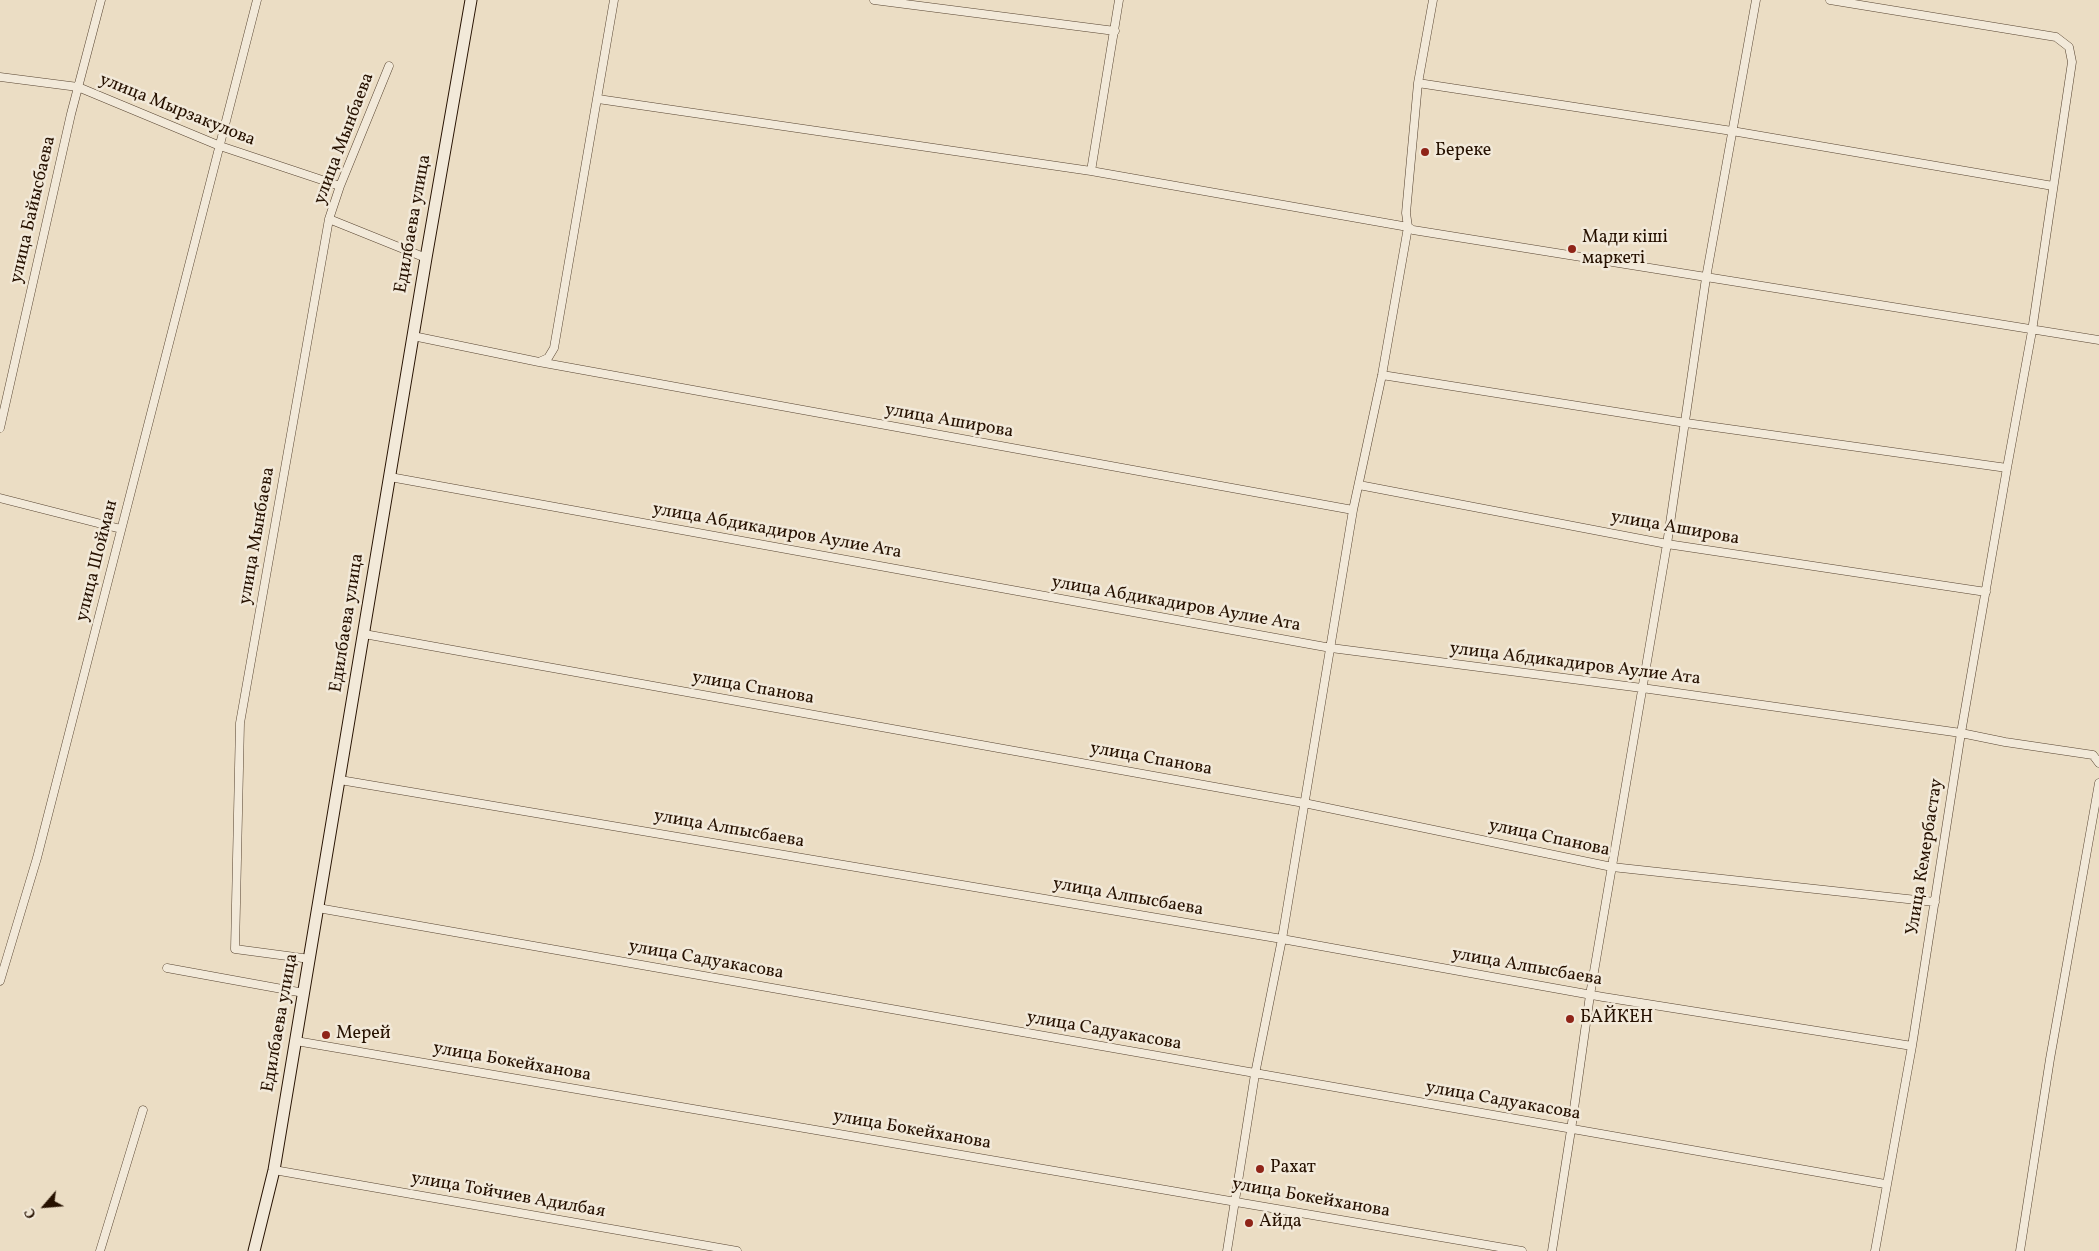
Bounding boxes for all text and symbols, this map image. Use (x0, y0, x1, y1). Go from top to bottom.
street label: улица Мырзакулова (96, 70, 258, 152)
street label: улица Мынбаева (310, 70, 380, 208)
street label: улица Байысбаева (7, 134, 61, 286)
place label: Береке (1435, 141, 1491, 163)
marker: Береке (1419, 146, 1431, 158)
street label: Едилбаева улица (391, 153, 437, 295)
place label: Мади кіші маркеті (1582, 228, 1668, 270)
marker: Мади кіші маркеті (1566, 243, 1578, 255)
street label: улица Аширова (883, 400, 1015, 444)
street label: улица Мынбаева (235, 466, 281, 606)
street label: улица Шойман (72, 498, 124, 624)
street label: улица Абдикадиров Аулие Ата (651, 499, 903, 565)
street label: улица Аширова (1609, 507, 1741, 551)
street label: Едилбаева улица (326, 552, 370, 694)
street label: улица Абдикадиров Аулие Ата (1050, 572, 1302, 638)
street label: улица Абдикадиров Аулие Ата (1448, 639, 1702, 691)
street label: улица Спанова (690, 668, 816, 710)
street label: улица Спанова (1088, 739, 1214, 781)
street label: Улица Кемербастау (1903, 777, 1949, 937)
street label: улица Алпысбаева (652, 806, 806, 854)
street label: улица Спанова (1486, 816, 1612, 862)
street label: улица Алпысбаева (1051, 874, 1205, 922)
street label: улица Садуакасова (627, 937, 785, 985)
street label: улица Алпысбаева (1450, 944, 1604, 992)
street label: Едилбаева улица (258, 952, 304, 1094)
street label: улица Садуакасова (1025, 1008, 1183, 1056)
place label: БАЙКЕН (1580, 1008, 1653, 1030)
marker: БАЙКЕН (1564, 1013, 1576, 1025)
place label: Мерей (336, 1024, 391, 1046)
marker: Мерей (320, 1029, 332, 1041)
street label: улица Бокейханова (431, 1038, 593, 1088)
street label: улица Садуакасова (1424, 1078, 1582, 1126)
street label: улица Бокейханова (831, 1106, 993, 1156)
place label: Рахат (1270, 1158, 1316, 1180)
marker: Рахат (1254, 1163, 1266, 1175)
street label: улица Тойчиев Адилбая (409, 1168, 607, 1224)
street label: улица Бокейханова (1230, 1174, 1392, 1224)
north arrow (20, 1181, 70, 1231)
text: С (21, 1205, 42, 1221)
place label: Айда (1259, 1212, 1302, 1234)
marker: Айда (1243, 1217, 1255, 1229)

